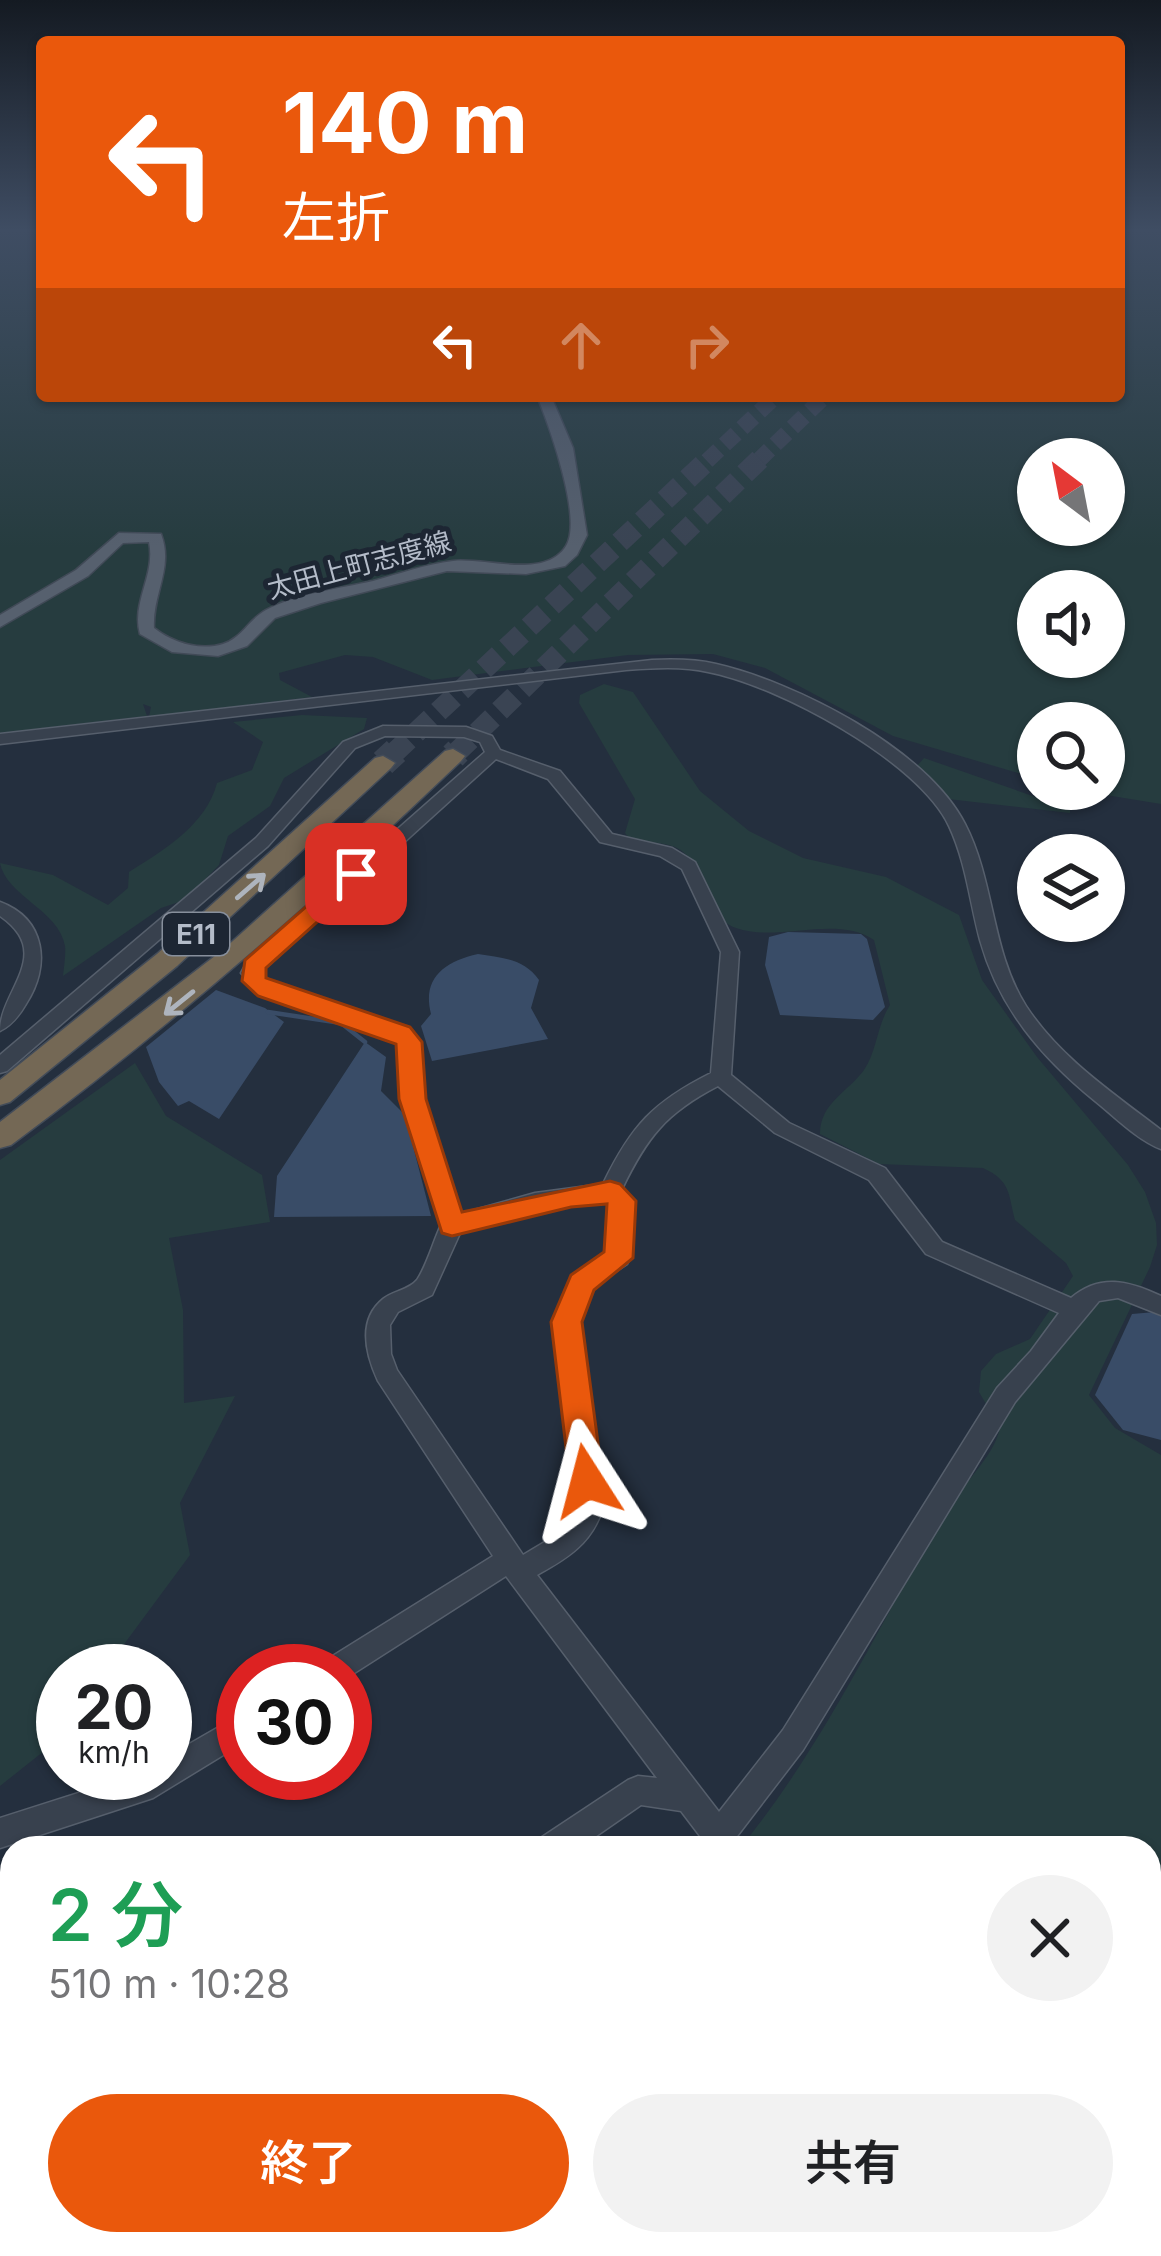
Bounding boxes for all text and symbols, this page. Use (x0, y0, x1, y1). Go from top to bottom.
text: 140 m (282, 72, 528, 173)
icon: left (84, 84, 240, 240)
text: 左折 (282, 185, 390, 250)
icon: left (422, 312, 488, 378)
icon: ahead (548, 312, 614, 378)
icon: right (674, 312, 740, 378)
north arrow (1017, 438, 1125, 546)
map controls (1017, 438, 1125, 942)
street label: 太田上町志度線 (263, 525, 455, 605)
button: sound (1017, 570, 1125, 678)
button: search (1017, 702, 1125, 810)
pin (305, 823, 407, 925)
button: layers (1017, 834, 1125, 942)
icon: arrive (323, 841, 389, 907)
one-way arrow (235, 872, 266, 900)
road number: E11 (163, 913, 229, 955)
one-way arrow (164, 990, 196, 1016)
position arrow (524, 1418, 650, 1544)
speed limit sign: 30 (216, 1644, 372, 1800)
text: 20 (75, 1671, 153, 1743)
text: km/h (78, 1734, 150, 1770)
text: 2 分 (48, 1871, 183, 1958)
button: close (987, 1875, 1113, 2001)
text: 510 m · 10:28 (48, 1960, 290, 2007)
button: 終了 (48, 2094, 569, 2232)
button: 共有 (593, 2094, 1113, 2232)

